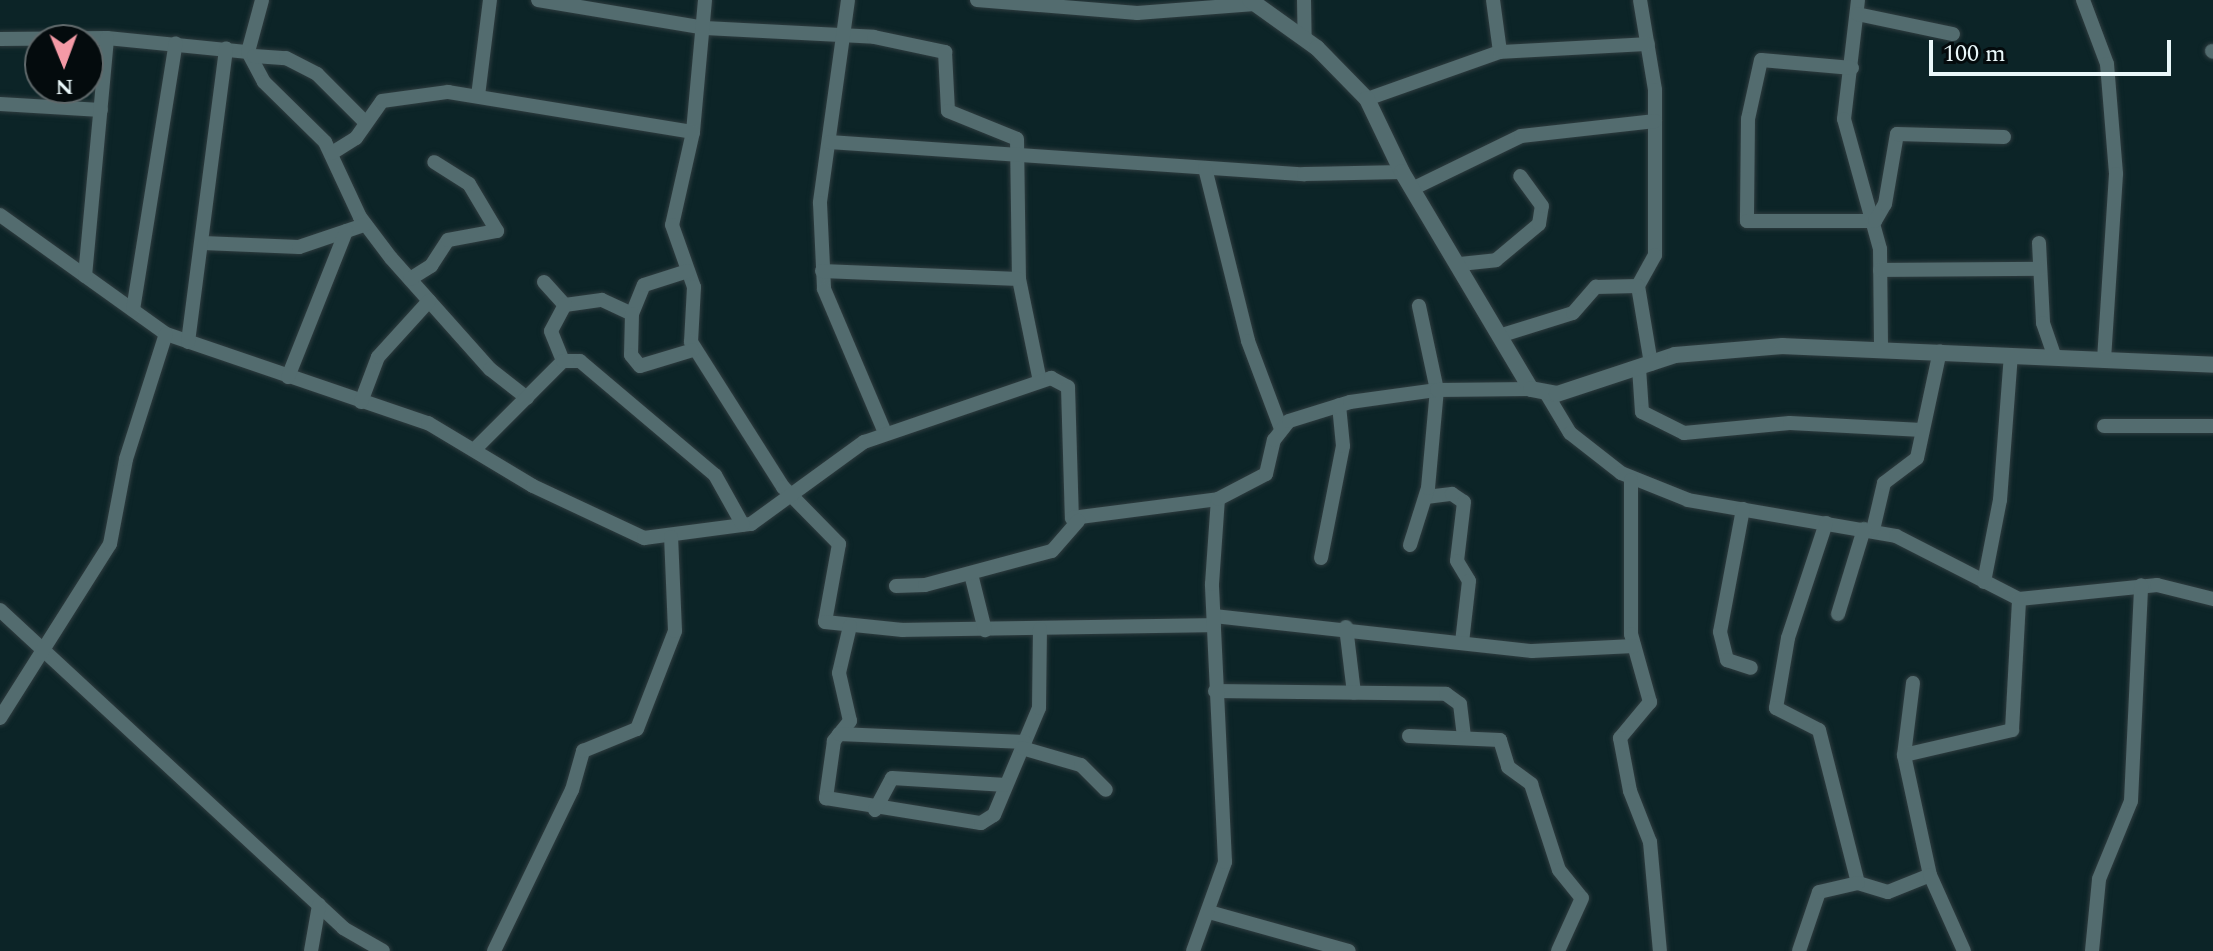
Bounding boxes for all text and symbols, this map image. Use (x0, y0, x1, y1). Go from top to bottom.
north arrow (24, 24, 104, 104)
scale bar (1933, 24, 2175, 74)
text: 100 m (1943, 36, 2006, 72)
text: N (55, 70, 74, 103)

